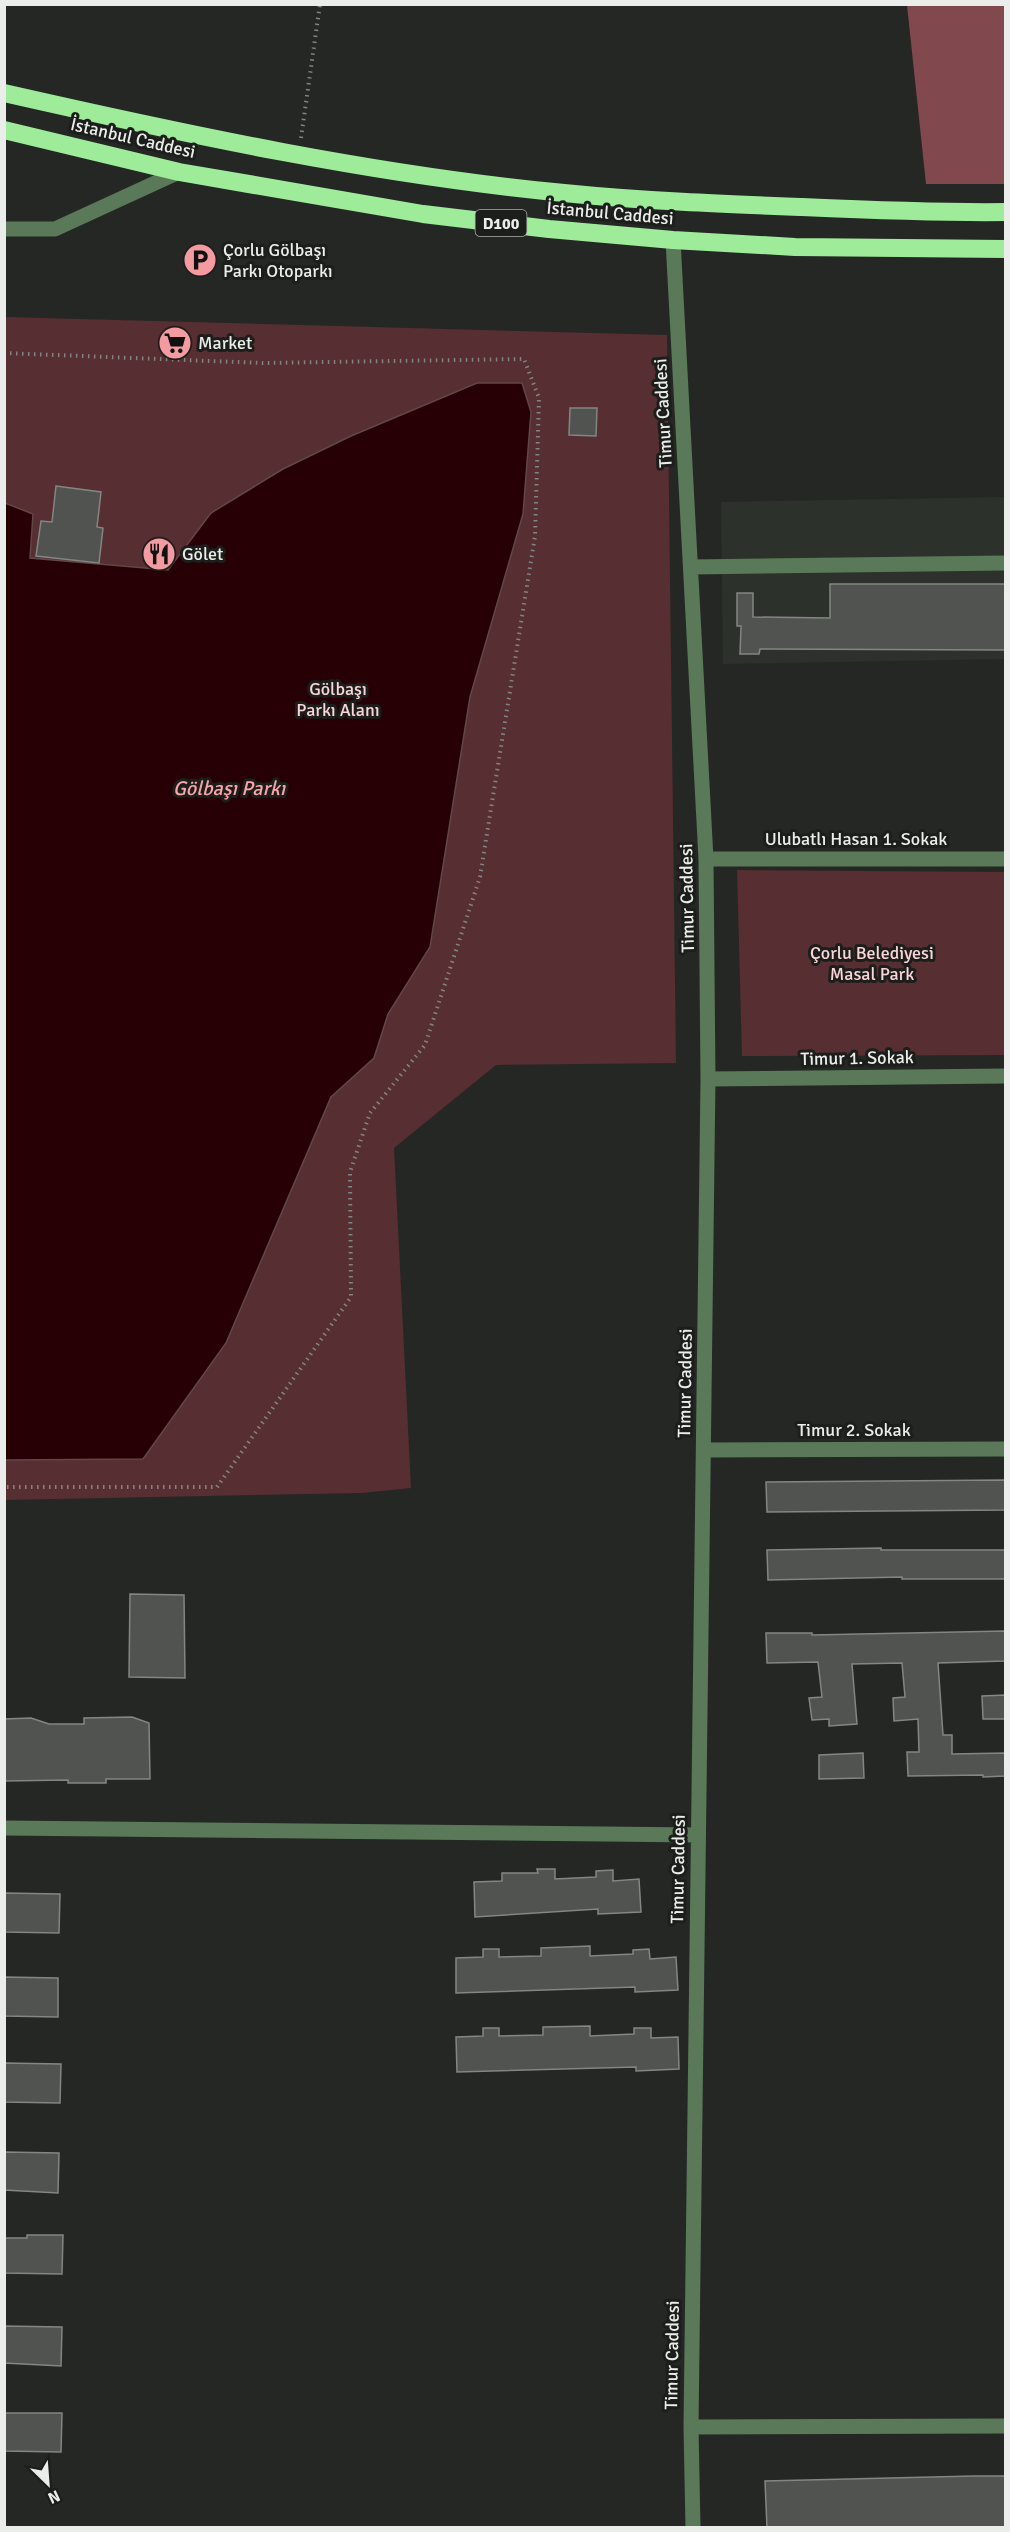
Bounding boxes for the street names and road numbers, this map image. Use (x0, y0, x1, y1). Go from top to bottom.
street label: İstanbul Caddesi (68, 113, 198, 163)
street label: İstanbul Caddesi (545, 196, 675, 230)
road number: D100 (476, 210, 526, 236)
street label: Timur Caddesi (649, 358, 677, 468)
street label: Ulubatlı Hasan 1. Sokak (765, 828, 947, 850)
street label: Timur Caddesi (675, 843, 699, 953)
street label: Timur 1. Sokak (800, 1046, 914, 1070)
street label: Timur Caddesi (673, 1328, 697, 1438)
street label: Timur 2. Sokak (797, 1419, 911, 1441)
street label: Timur Caddesi (666, 1814, 690, 1924)
street label: Timur Caddesi (660, 2300, 684, 2410)

